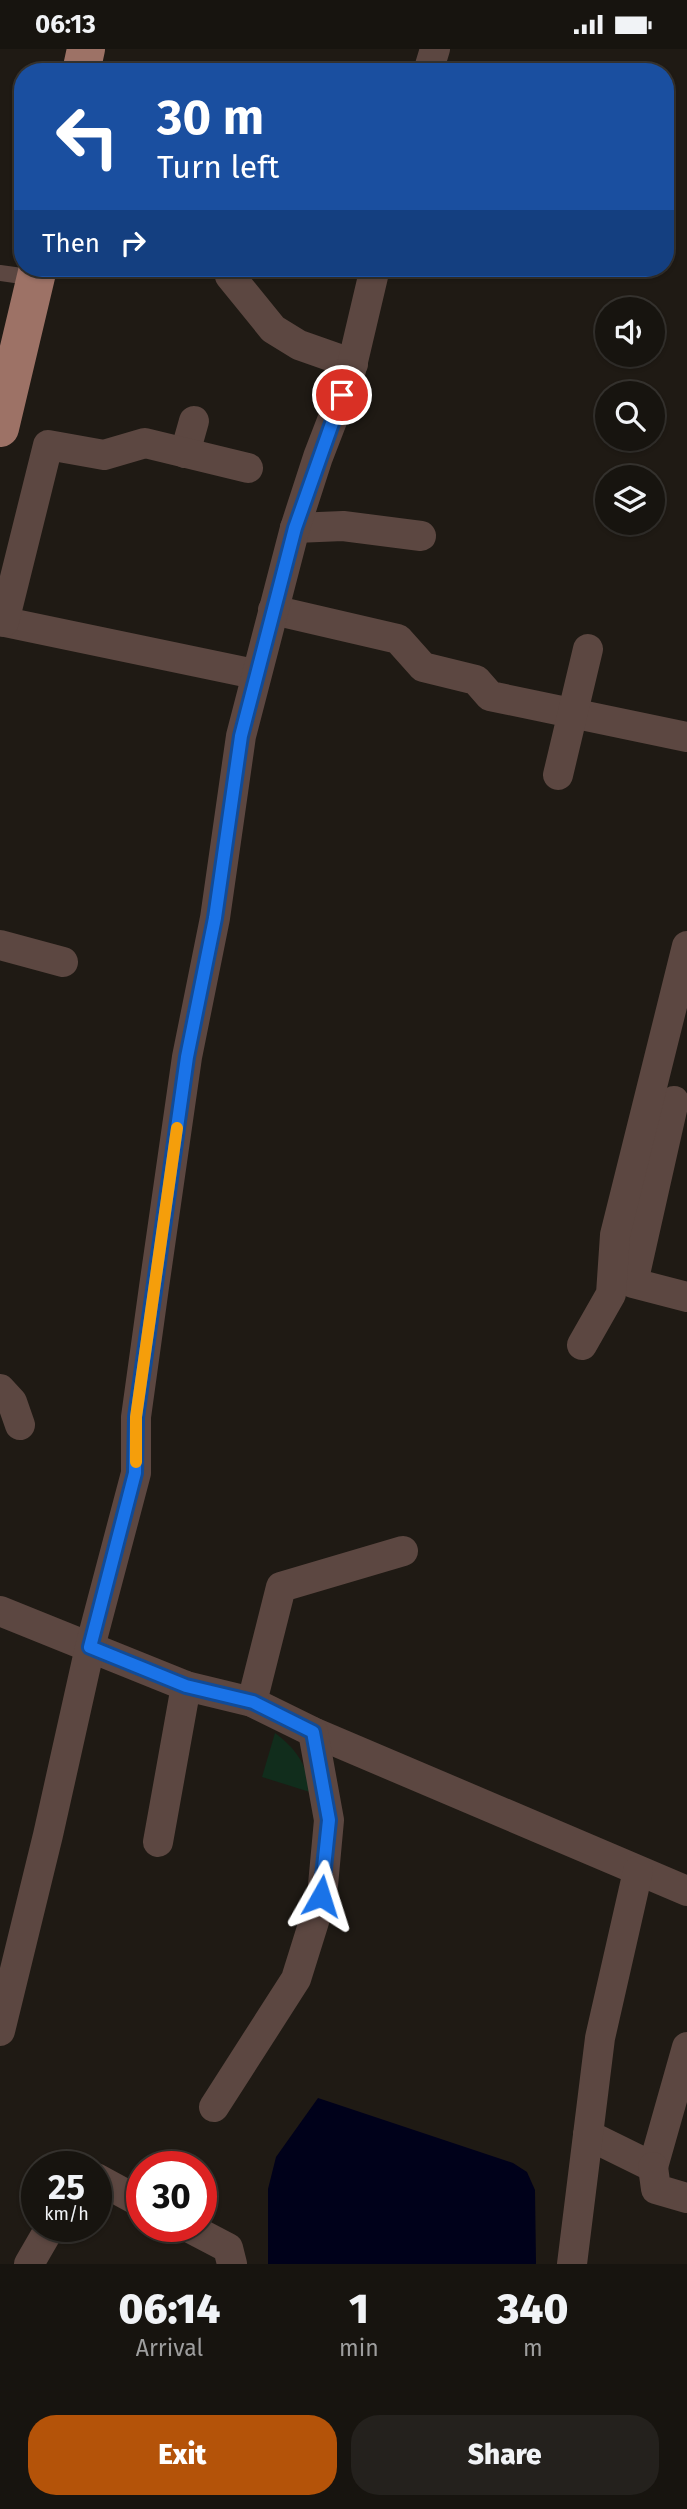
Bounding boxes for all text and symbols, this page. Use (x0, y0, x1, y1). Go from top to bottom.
text: 06:13 (35, 9, 96, 40)
text: 30 m (157, 88, 264, 147)
icon: left (42, 91, 133, 182)
text: Turn left (157, 148, 279, 186)
icon: right (114, 224, 152, 262)
text: Then (42, 228, 100, 259)
map controls (595, 297, 665, 535)
button: sound (595, 297, 665, 367)
pin (312, 365, 372, 425)
icon: arrive (323, 376, 361, 414)
button: search (595, 381, 665, 451)
button: layers (595, 465, 665, 535)
position arrow (284, 1859, 358, 1933)
speed limit sign: 30 (126, 2151, 217, 2242)
text: 25 (48, 2166, 85, 2208)
text: km/h (44, 2203, 89, 2225)
text: 06:14 (119, 2284, 220, 2334)
text: 1 (349, 2284, 369, 2334)
text: 340 (497, 2284, 568, 2334)
text: Arrival (136, 2334, 203, 2362)
text: min (339, 2334, 379, 2362)
text: m (523, 2334, 543, 2362)
button: Exit (28, 2415, 337, 2495)
button: Share (351, 2415, 659, 2495)

